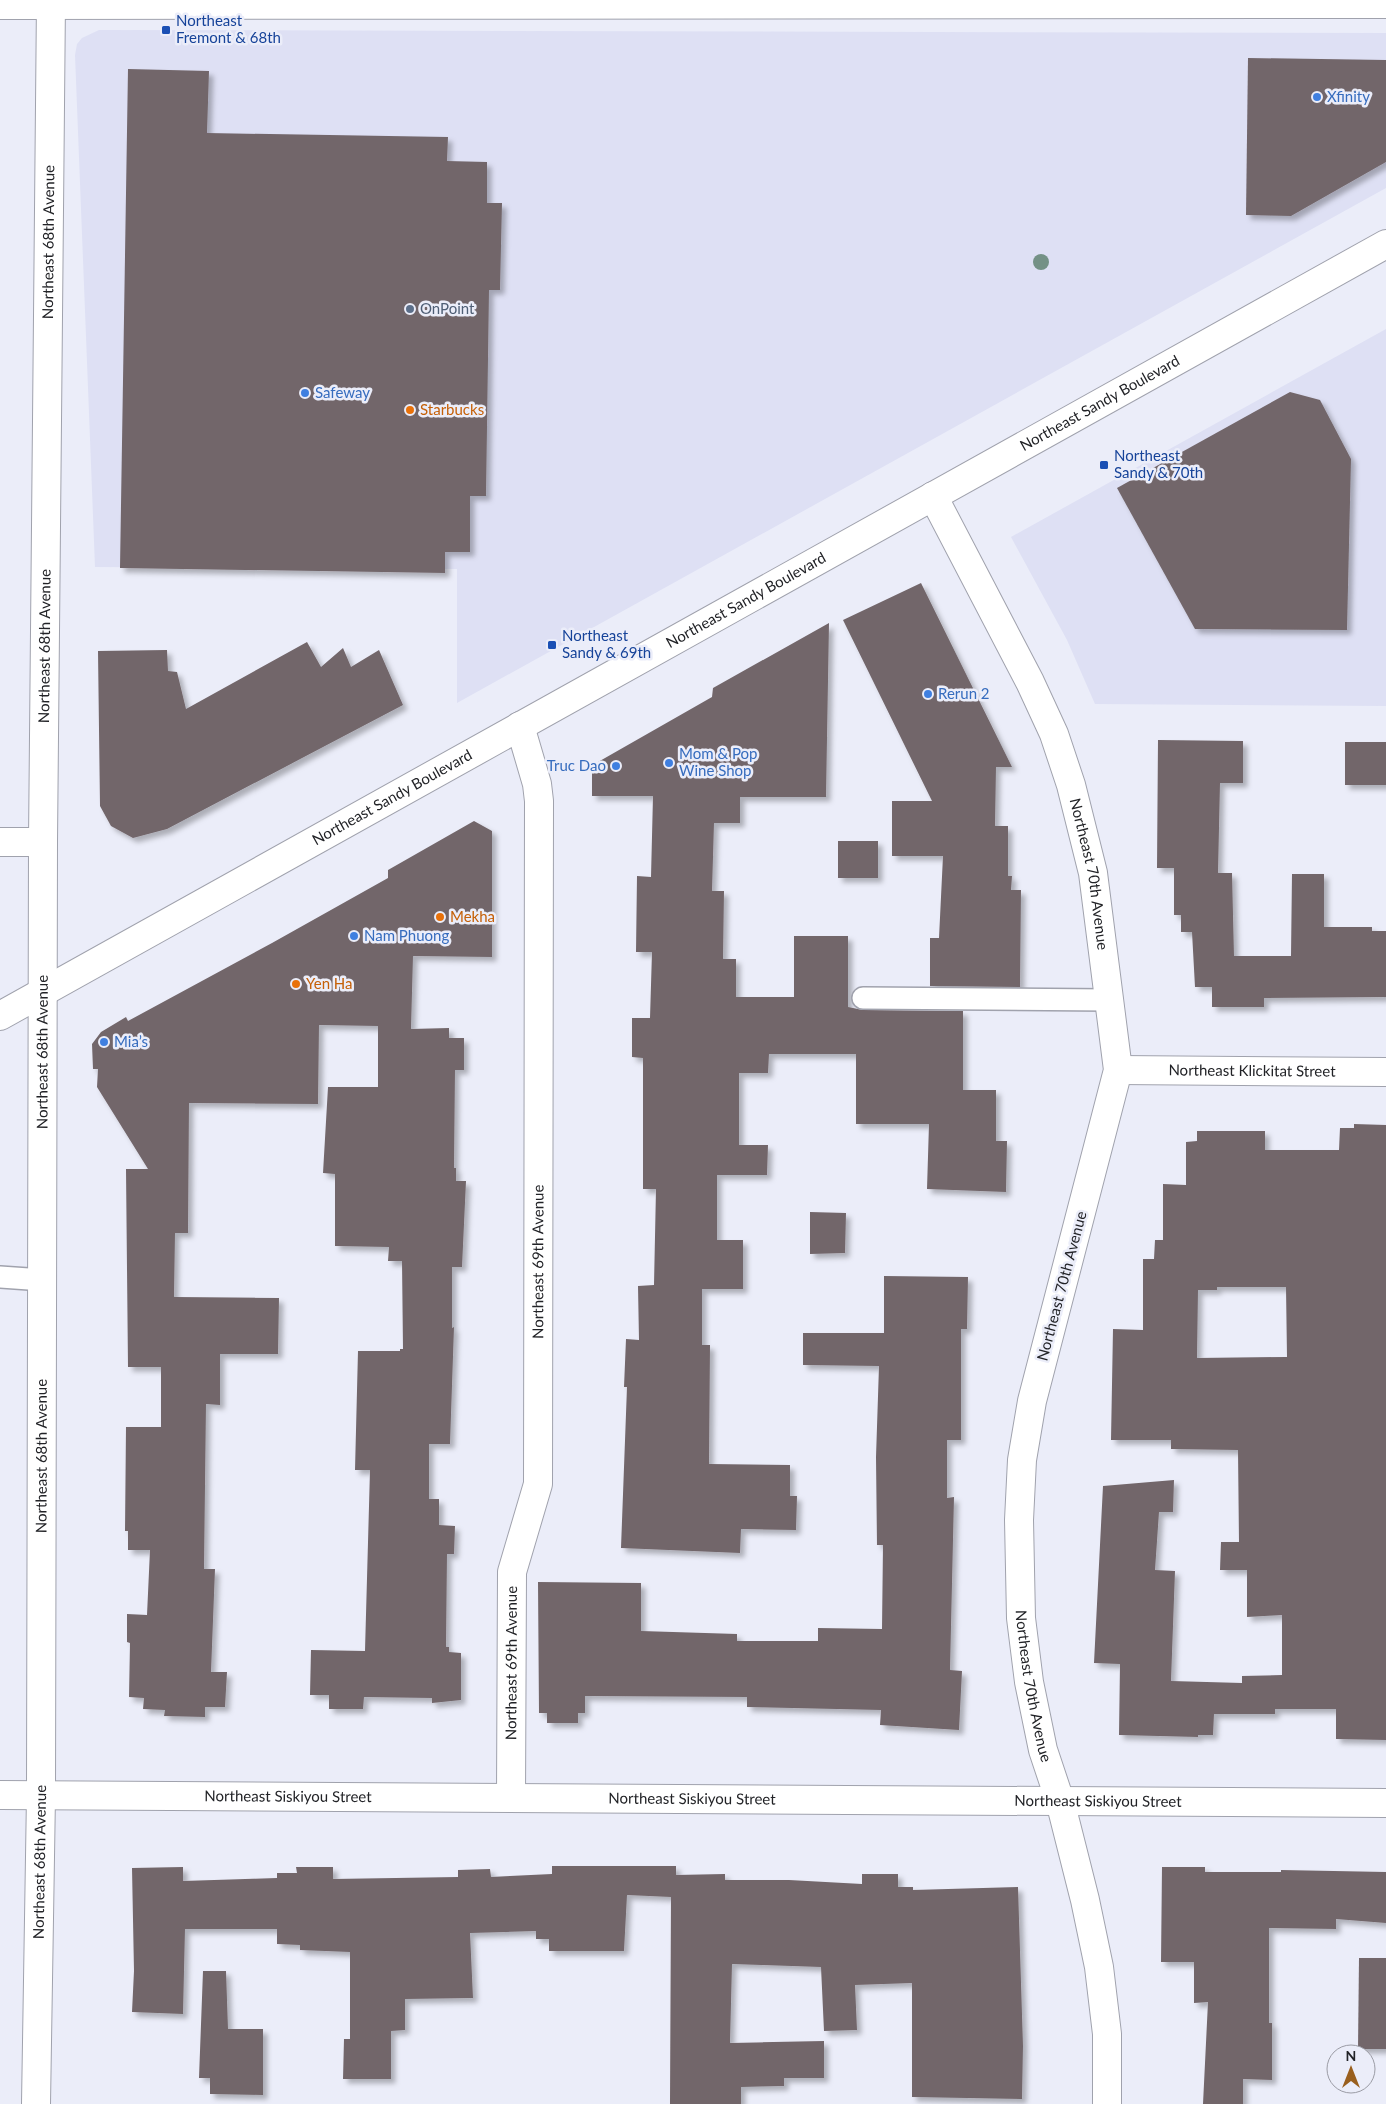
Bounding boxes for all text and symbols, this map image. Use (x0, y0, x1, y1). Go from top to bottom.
place label: Northeast Fremont & 68th (176, 11, 281, 46)
marker: Northeast Fremont & 68th (160, 24, 172, 36)
place label: Xfinity (1327, 87, 1370, 105)
marker: Xfinity (1311, 91, 1323, 103)
street label: Northeast 68th Avenue (38, 165, 57, 319)
place label: OnPoint (420, 299, 475, 317)
marker: OnPoint (404, 303, 416, 315)
street label: Northeast Sandy Boulevard (1016, 351, 1182, 454)
place label: Safeway (315, 383, 370, 401)
marker: Safeway (299, 387, 311, 399)
place label: Starbucks (420, 400, 484, 418)
marker: Starbucks (404, 404, 416, 416)
place label: Northeast Sandy & 70th (1114, 446, 1203, 481)
marker: Northeast Sandy & 70th (1098, 459, 1110, 471)
street label: Northeast Sandy Boulevard (663, 548, 829, 651)
street label: Northeast 68th Avenue (34, 569, 54, 723)
place label: Northeast Sandy & 69th (562, 626, 651, 661)
marker: Northeast Sandy & 69th (546, 639, 558, 651)
place label: Rerun 2 (938, 684, 990, 702)
marker: Rerun 2 (922, 688, 934, 700)
place label: Mom & Pop Wine Shop (679, 744, 757, 779)
street label: Northeast Sandy Boulevard (309, 745, 475, 848)
place label: Truc Dao (547, 756, 606, 774)
marker: Mom & Pop Wine Shop (663, 757, 675, 769)
marker: Truc Dao (610, 760, 622, 772)
street label: Northeast 70th Avenue (1067, 796, 1113, 951)
place label: Mekha (450, 907, 495, 925)
marker: Mekha (434, 911, 446, 923)
place label: Nam Phuong (364, 926, 449, 944)
marker: Nam Phuong (348, 930, 360, 942)
place label: Yen Ha (306, 974, 353, 992)
street label: Northeast 68th Avenue (32, 975, 51, 1129)
marker: Yen Ha (290, 978, 302, 990)
place label: Mia’s (114, 1032, 148, 1050)
marker: Mia’s (98, 1036, 110, 1048)
street label: Northeast Klickitat Street (1168, 1060, 1336, 1080)
street label: Northeast 69th Avenue (528, 1185, 546, 1339)
street label: Northeast 70th Avenue (1032, 1209, 1090, 1363)
street label: Northeast 68th Avenue (32, 1379, 50, 1533)
street label: Northeast 69th Avenue (501, 1586, 520, 1740)
street label: Northeast 70th Avenue (1013, 1610, 1056, 1764)
street label: Northeast 68th Avenue (29, 1785, 49, 1939)
street label: Northeast Siskiyou Street (204, 1786, 372, 1805)
street label: Northeast Siskiyou Street (608, 1789, 776, 1807)
street label: Northeast Siskiyou Street (1014, 1791, 1182, 1810)
north arrow (1326, 2044, 1376, 2094)
text: N (1346, 2047, 1356, 2064)

